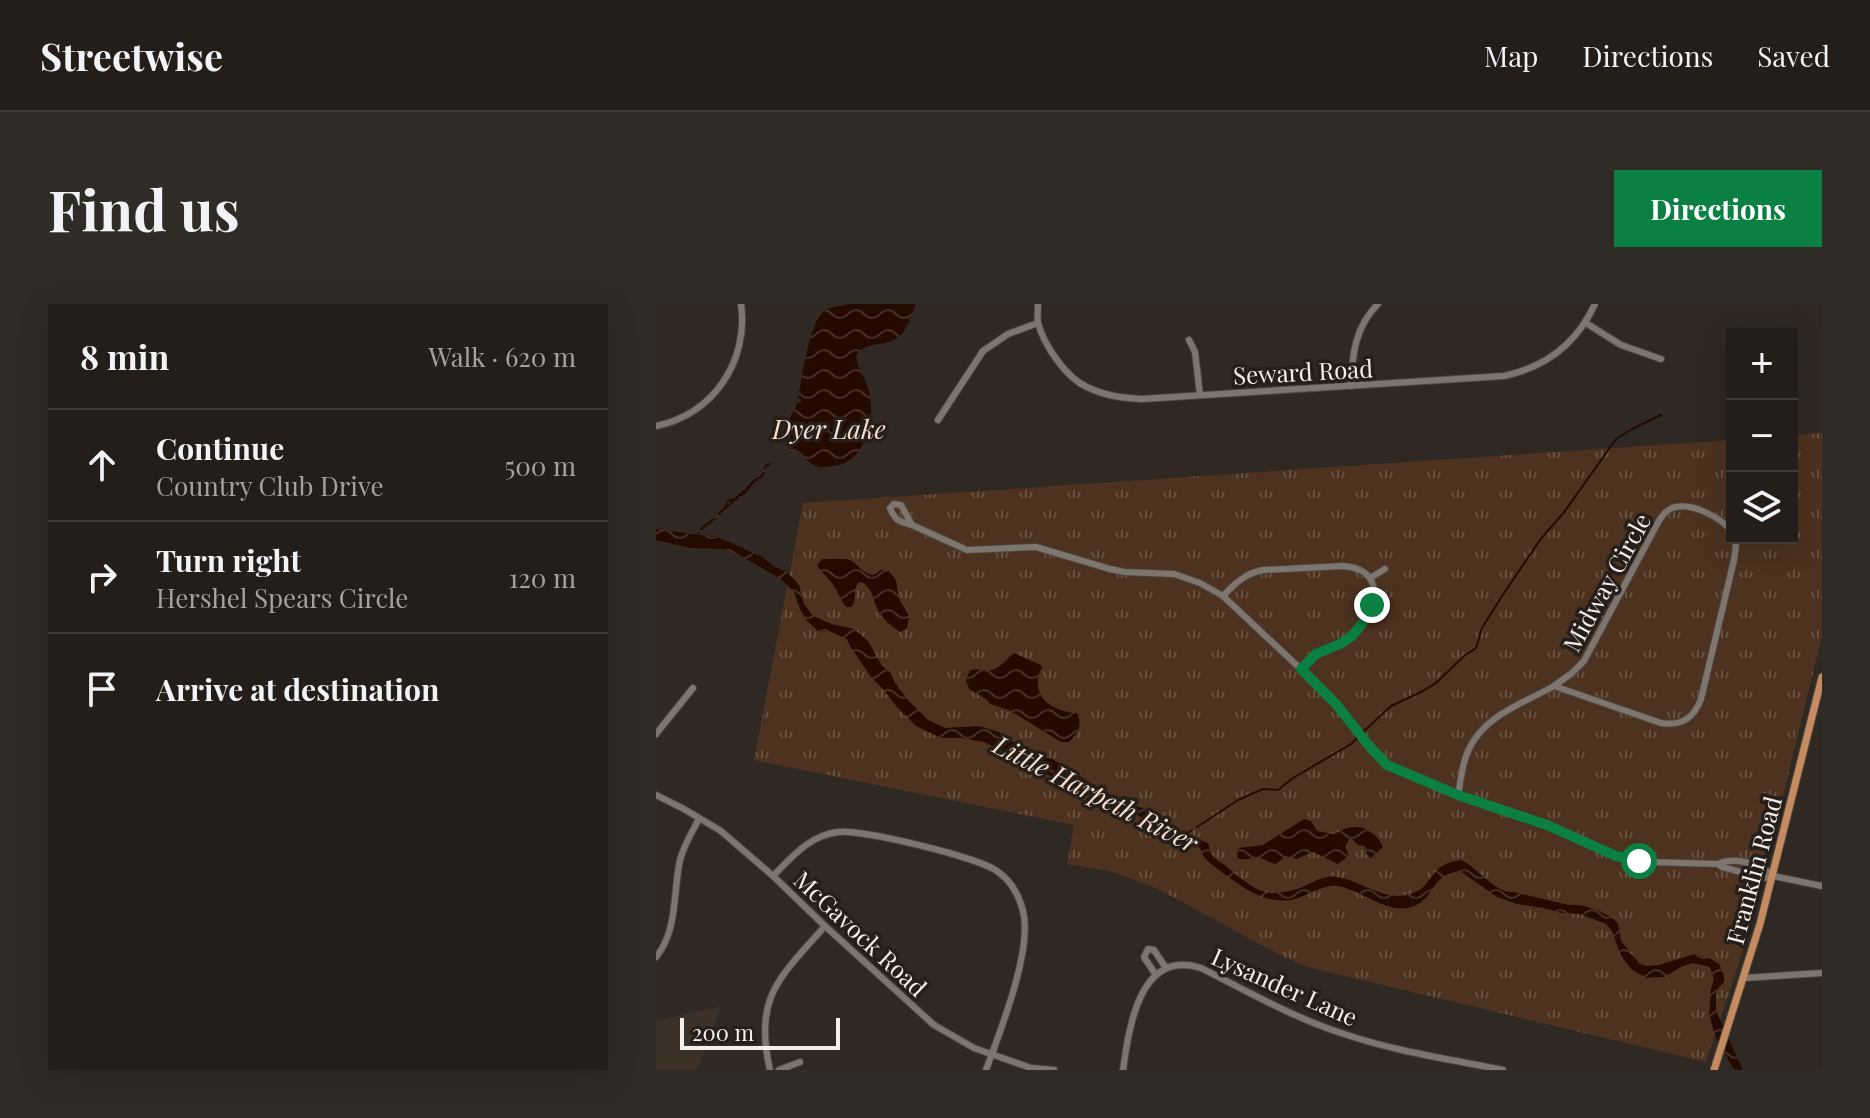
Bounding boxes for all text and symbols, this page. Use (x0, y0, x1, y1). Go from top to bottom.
text: Streetwise (40, 30, 223, 81)
text: Map (1484, 37, 1538, 74)
text: Directions (1582, 37, 1713, 74)
text: Saved (1757, 37, 1830, 74)
button: Directions (1614, 170, 1822, 247)
text: Find us (48, 171, 240, 246)
map controls (1726, 328, 1798, 544)
button: + (1726, 328, 1798, 400)
text: 8 min (80, 333, 169, 379)
text: Walk · 620 m (429, 339, 576, 374)
street label: Seward Road (1232, 351, 1374, 391)
button: − (1726, 400, 1798, 472)
water label: Dyer Lake (771, 411, 886, 446)
text: Continue (156, 428, 284, 468)
icon: ahead (80, 443, 124, 487)
text: 500 m (504, 448, 576, 483)
text: Country Club Drive (156, 468, 384, 503)
button: layers (1726, 472, 1798, 544)
street label: Midway Circle (1555, 507, 1657, 657)
text: Turn right (156, 540, 301, 580)
icon: right (80, 555, 124, 599)
text: 120 m (509, 560, 576, 595)
text: Hershel Spears Circle (156, 580, 408, 615)
route end (1354, 587, 1390, 623)
icon: arrive (80, 667, 124, 711)
text: Arrive at destination (156, 669, 439, 709)
water label: Little Harpeth River (987, 726, 1205, 860)
street label: Franklin Road (1718, 792, 1788, 948)
route start (1621, 843, 1657, 879)
street label: McGavock Road (788, 863, 934, 1003)
street label: Lysander Lane (1207, 940, 1363, 1032)
scale bar (680, 1014, 840, 1050)
text: 200 m (692, 1017, 754, 1047)

